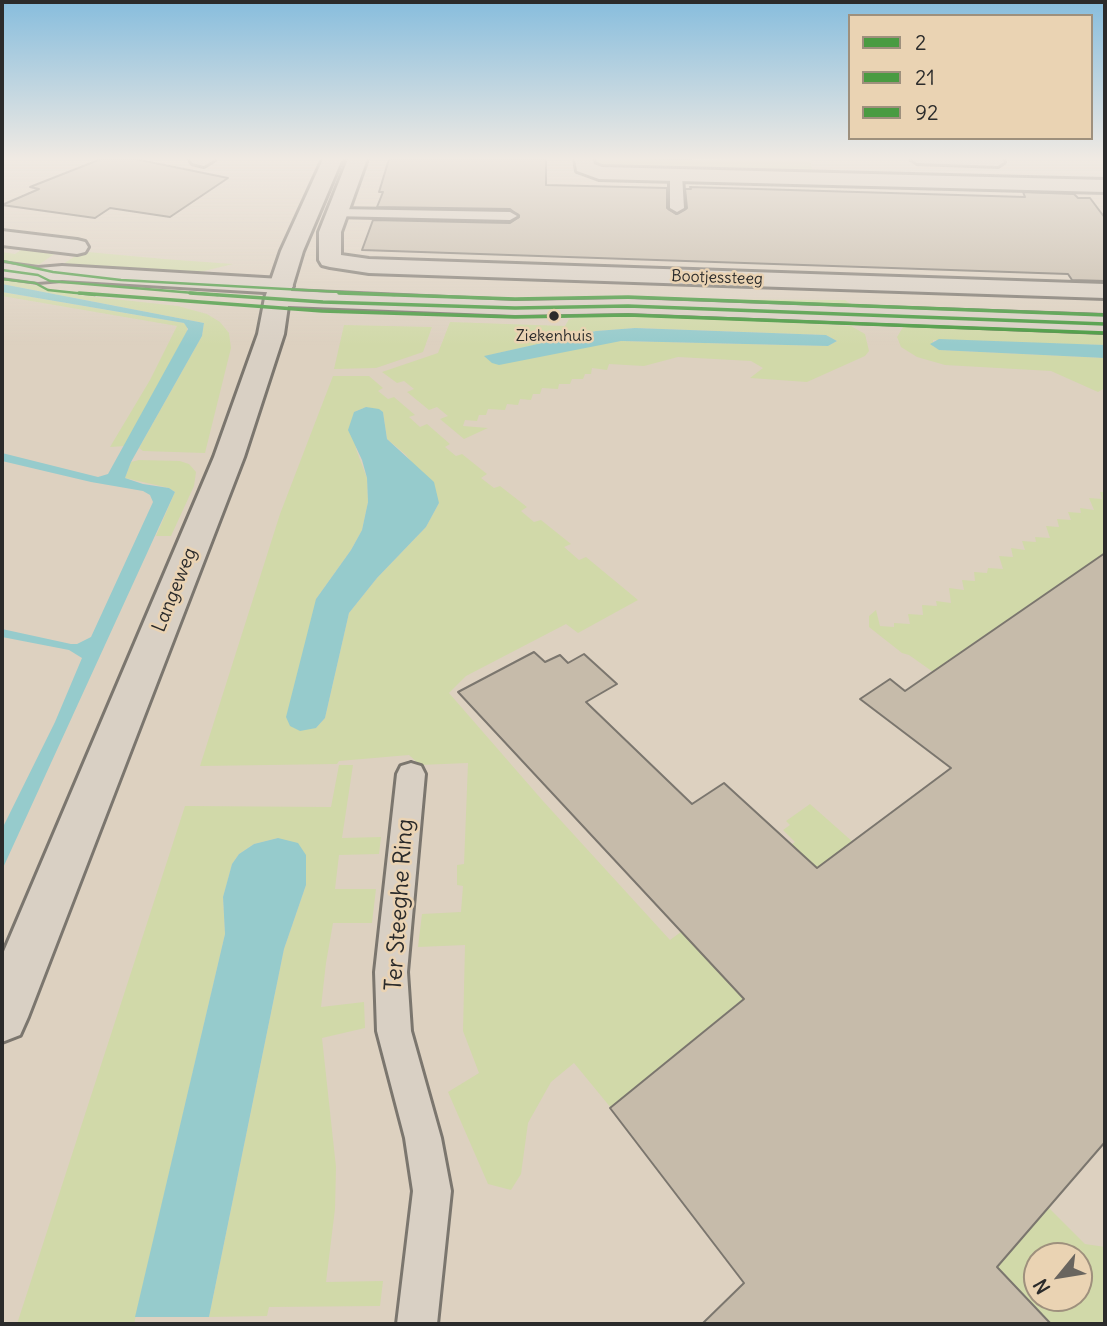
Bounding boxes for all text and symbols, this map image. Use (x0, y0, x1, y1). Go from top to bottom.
legend (848, 14, 1093, 140)
text: 2 (915, 29, 927, 56)
text: 21 (915, 64, 935, 91)
text: 92 (915, 99, 939, 126)
street label: Bootjessteeg (671, 267, 763, 289)
marker: Ziekenhuis (547, 309, 561, 323)
place label: Ziekenhuis (516, 326, 592, 346)
street label: Langeweg (148, 545, 202, 635)
street label: Ter Steeghe Ring (380, 818, 420, 992)
north arrow (1023, 1242, 1093, 1312)
text: N (1028, 1275, 1055, 1298)

